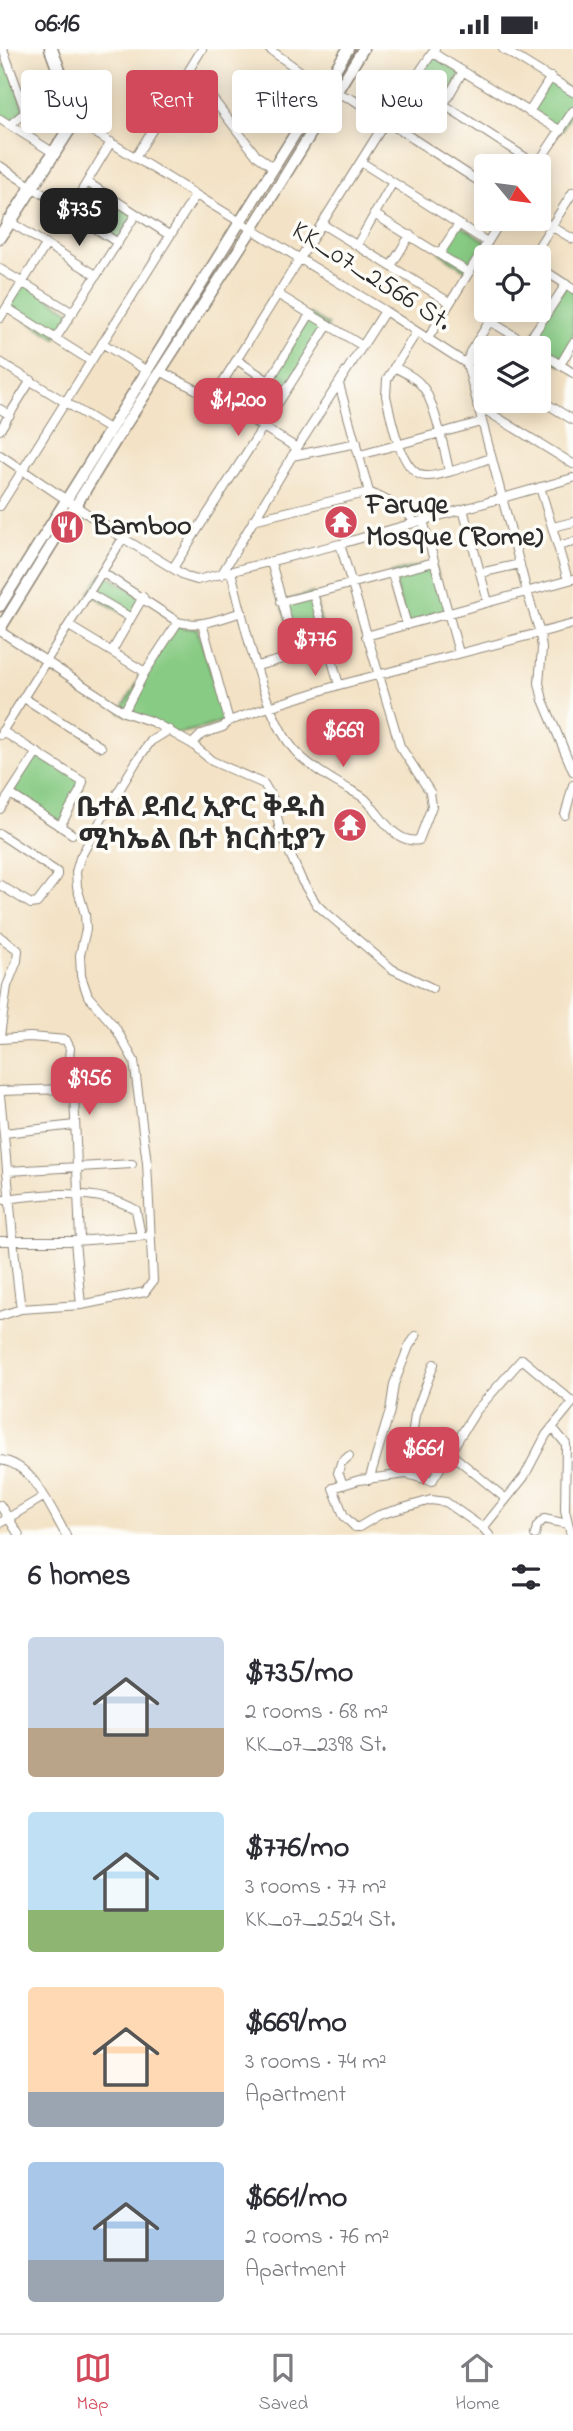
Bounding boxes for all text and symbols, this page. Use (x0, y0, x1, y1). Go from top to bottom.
text: 06:16 (35, 6, 80, 44)
chip: Buy (21, 70, 112, 133)
chip: Rent (126, 70, 218, 133)
chip: Filters (232, 70, 342, 133)
chip: New (356, 70, 447, 133)
north arrow (474, 154, 551, 231)
map controls (474, 154, 551, 413)
pin: $735 (38, 189, 120, 248)
text: $735 (56, 194, 102, 227)
street label: KK_07_2566 St. (283, 211, 459, 343)
button: locate (474, 245, 551, 322)
button: layers (474, 336, 551, 413)
pin: $1,200 (181, 379, 295, 438)
text: $1,200 (210, 384, 266, 417)
place label: Faruqe Mosque (Rome) (364, 486, 544, 559)
temple icon: Faruqe Mosque (Rome) (322, 503, 360, 541)
place label: Bamboo (90, 507, 192, 548)
restaurant icon: Bamboo (48, 508, 86, 546)
pin: $776 (274, 619, 356, 678)
text: $776 (294, 624, 337, 657)
pin: $669 (302, 709, 384, 769)
text: $669 (322, 715, 364, 748)
place label: ቤተል ደብረ ኢዮር ቅዱስ ሚካኤል ቤተ ክርስቲያን (76, 789, 326, 862)
temple icon: ቤተል ደብረ ኢዮር ቅዱስ ሚካኤል ቤተ ክርስቲያን (331, 806, 369, 844)
pin: $956 (48, 1058, 130, 1117)
text: $956 (67, 1063, 111, 1096)
pin: $661 (382, 1427, 464, 1487)
text: $661 (402, 1433, 444, 1466)
text: 6 homes (28, 1555, 131, 1599)
icon: filters (507, 1558, 545, 1596)
text: $735/mo (245, 1652, 353, 1696)
icon: home (84, 1665, 168, 1749)
text: 2 rooms · 68 m² (245, 1696, 388, 1729)
text: KK_07_2398 St. (245, 1729, 386, 1762)
text: $776/mo (245, 1827, 349, 1871)
icon: home (84, 1840, 168, 1924)
text: 3 rooms · 77 m² (245, 1871, 387, 1904)
text: KK_07_2524 St. (245, 1904, 395, 1937)
text: $669/mo (245, 2002, 347, 2046)
icon: home (84, 2015, 168, 2099)
text: 3 rooms · 74 m² (245, 2046, 387, 2079)
text: Apartment (245, 2079, 346, 2112)
text: $661/mo (245, 2177, 347, 2221)
icon: home (84, 2190, 168, 2274)
text: 2 rooms · 76 m² (245, 2221, 389, 2254)
text: Apartment (245, 2254, 346, 2287)
tab: Map (74, 2349, 112, 2418)
tab: Saved (259, 2349, 308, 2418)
tab: Home (455, 2349, 499, 2418)

